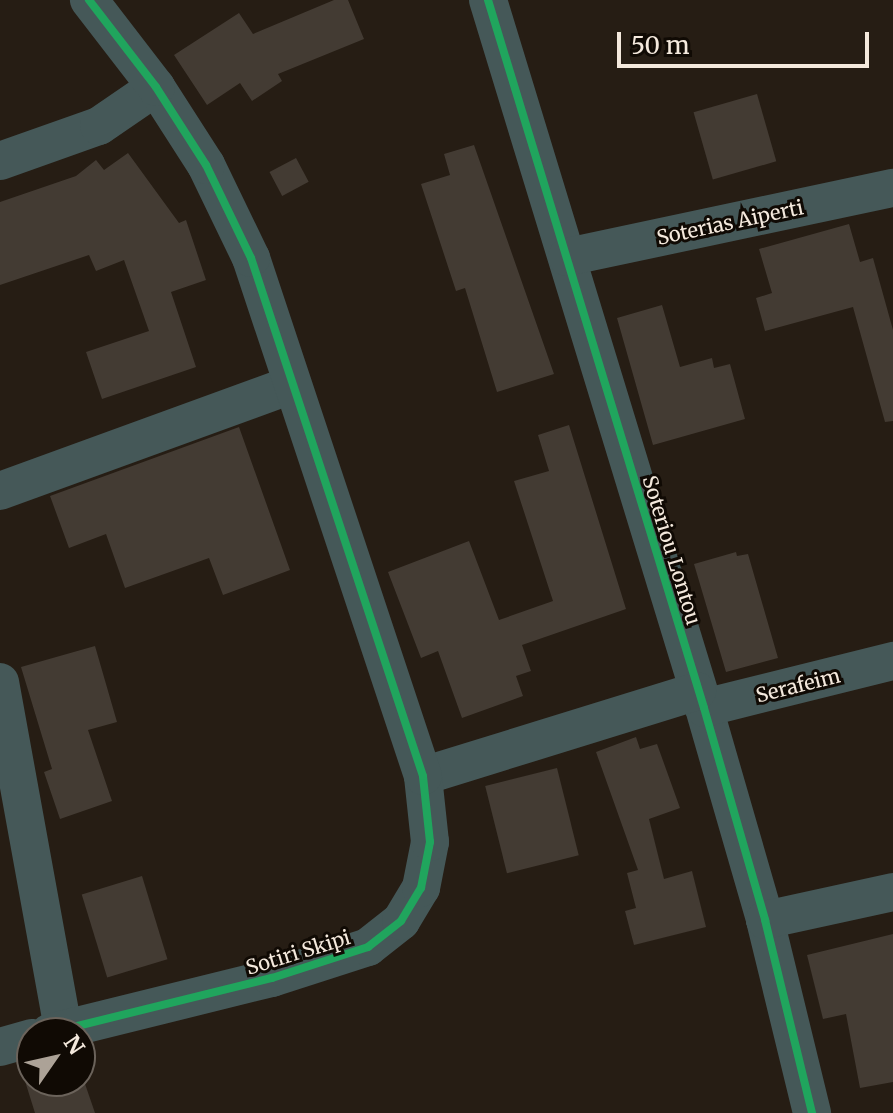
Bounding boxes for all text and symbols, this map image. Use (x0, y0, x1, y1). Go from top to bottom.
scale bar (621, 16, 873, 66)
text: 50 m (631, 30, 690, 61)
street label: Soterias Aiperti (654, 195, 806, 249)
street label: Soteriou Lontou (638, 472, 706, 628)
street label: Serafeim (753, 663, 843, 707)
street label: Sotiri Skipi (243, 925, 353, 979)
north arrow (16, 1017, 96, 1097)
text: N (58, 1030, 91, 1060)

